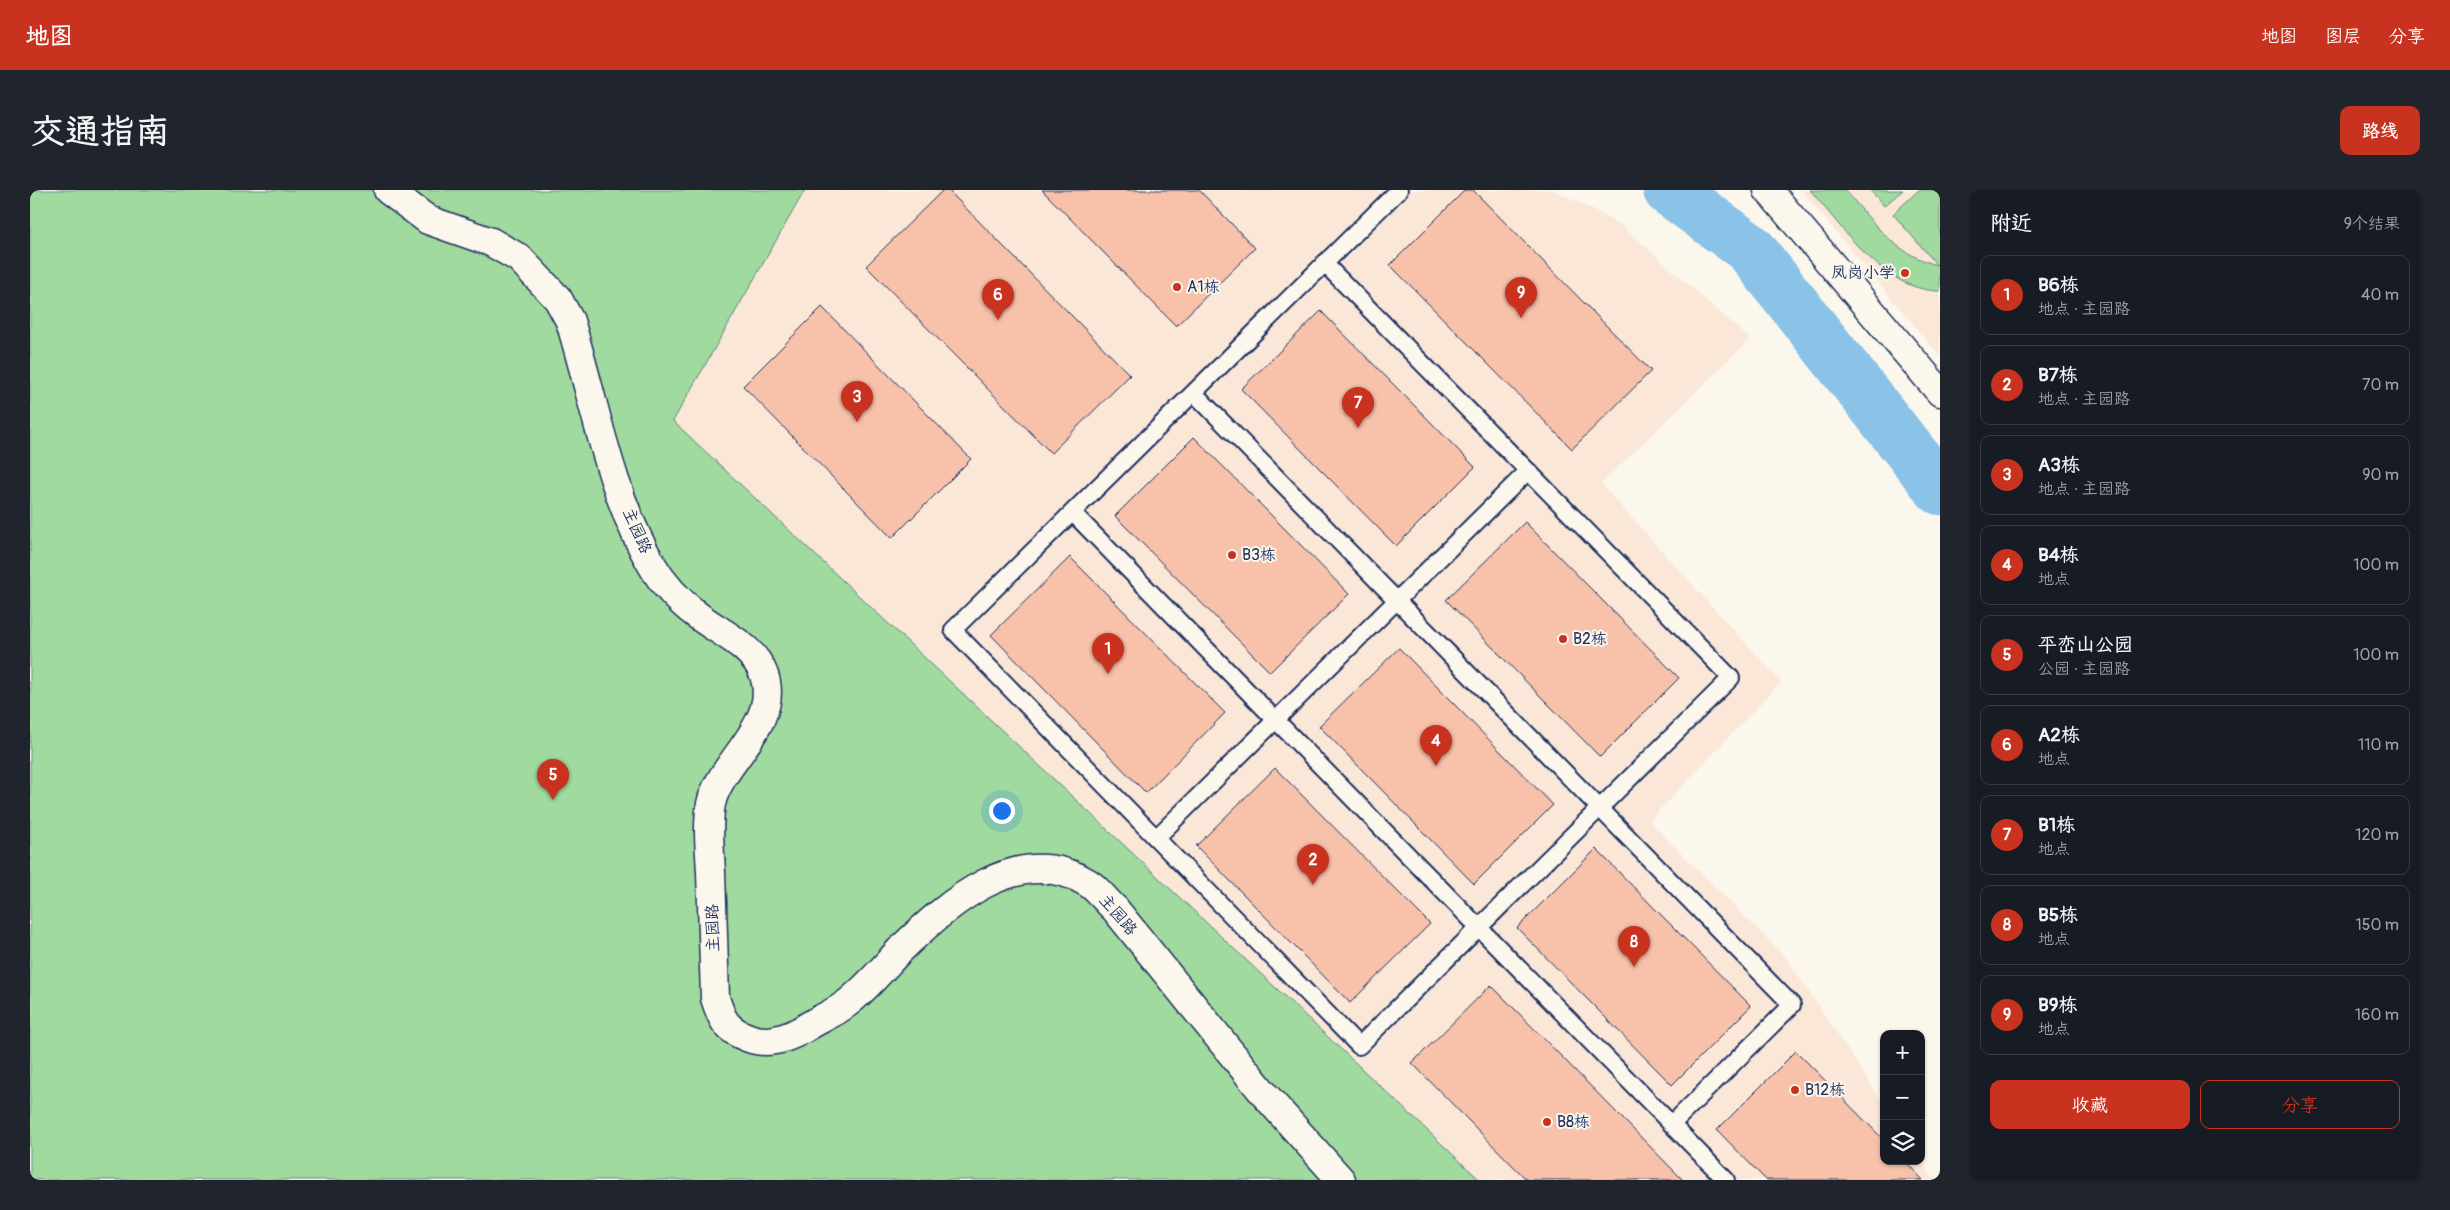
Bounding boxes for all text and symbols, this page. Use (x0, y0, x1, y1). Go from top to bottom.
text: 地图 (25, 22, 73, 51)
text: 地图 (2261, 25, 2297, 48)
text: 图层 (2325, 25, 2361, 48)
text: 分享 (2389, 25, 2425, 48)
button: 路线 (2340, 106, 2420, 155)
text: 交通指南 (30, 110, 170, 154)
text: 附近 (1990, 210, 2032, 237)
text: 9个结果 (2344, 214, 2400, 234)
place label: 凤岗小学 (1831, 263, 1895, 283)
marker: 凤岗小学 (1899, 267, 1911, 279)
text: B6栋 (2038, 273, 2079, 297)
place label: A1栋 (1187, 277, 1220, 297)
pin: 9 (1505, 277, 1537, 318)
pin: 6 (982, 279, 1014, 320)
marker: A1栋 (1171, 281, 1183, 293)
text: 1 (2004, 285, 2010, 305)
text: 40 m (2361, 285, 2399, 305)
text: 地点 · 主园路 (2038, 299, 2130, 319)
text: B7栋 (2038, 363, 2078, 387)
text: 2 (2003, 375, 2011, 395)
text: 70 m (2362, 375, 2399, 395)
pin: 3 (841, 381, 873, 422)
pin: 7 (1342, 387, 1374, 428)
text: 地点 · 主园路 (2038, 389, 2130, 409)
text: A3栋 (2038, 453, 2080, 477)
text: 3 (2003, 465, 2011, 485)
text: 90 m (2362, 465, 2399, 485)
text: 地点 · 主园路 (2038, 479, 2130, 499)
street label: 主园路 (618, 505, 656, 557)
text: B4栋 (2038, 543, 2079, 567)
place label: B3栋 (1242, 545, 1276, 565)
marker: B3栋 (1226, 549, 1238, 561)
text: 4 (2002, 555, 2012, 575)
text: 100 m (2353, 555, 2399, 575)
text: 地点 (2038, 569, 2070, 589)
place label: B2栋 (1573, 629, 1607, 649)
pin: 1 (1092, 633, 1124, 674)
marker: B2栋 (1557, 633, 1569, 645)
text: 平峦山公园 (2038, 633, 2133, 657)
text: 5 (2003, 645, 2011, 665)
text: 100 m (2353, 645, 2399, 665)
text: 公园 · 主园路 (2038, 659, 2130, 679)
text: A2栋 (2038, 723, 2080, 747)
pin: 4 (1420, 725, 1452, 766)
text: 6 (2002, 735, 2012, 755)
text: 110 m (2358, 735, 2399, 755)
text: 地点 (2038, 749, 2070, 769)
pin: 5 (537, 759, 569, 800)
your location (989, 798, 1015, 824)
text: B1栋 (2038, 813, 2075, 837)
text: 7 (2003, 825, 2011, 845)
text: 120 m (2355, 825, 2399, 845)
text: 地点 (2038, 839, 2070, 859)
pin: 2 (1297, 844, 1329, 885)
street label: 主园路 (1095, 890, 1141, 940)
text: B5栋 (2038, 903, 2078, 927)
street label: 主园路 (702, 904, 724, 952)
text: 8 (2003, 915, 2011, 935)
text: 150 m (2355, 915, 2399, 935)
pin: 8 (1618, 926, 1650, 967)
text: 地点 (2038, 929, 2070, 949)
text: B9栋 (2038, 993, 2078, 1017)
text: 9 (2003, 1005, 2011, 1025)
text: 160 m (2355, 1005, 2399, 1025)
text: 地点 (2038, 1019, 2070, 1039)
map controls (1880, 1030, 1925, 1165)
button: + (1880, 1030, 1925, 1075)
button: − (1880, 1075, 1925, 1120)
place label: B12栋 (1805, 1080, 1845, 1100)
button: 收藏 (1990, 1080, 2190, 1129)
button: 分享 (2200, 1080, 2400, 1129)
marker: B12栋 (1789, 1084, 1801, 1096)
place label: B8栋 (1557, 1112, 1590, 1132)
marker: B8栋 (1541, 1116, 1553, 1128)
button: layers (1880, 1120, 1925, 1165)

